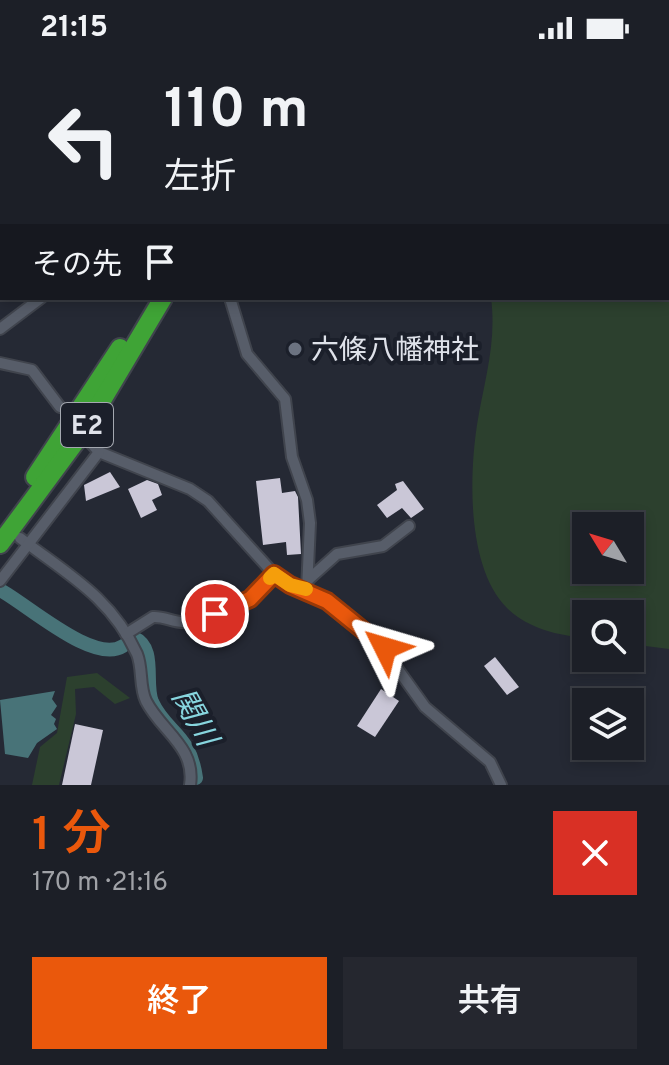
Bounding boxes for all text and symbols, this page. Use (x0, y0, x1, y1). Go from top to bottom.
text: 21:15 (40, 10, 108, 47)
text: 110 m (164, 77, 309, 147)
icon: left (32, 88, 136, 192)
text: 左折 (164, 156, 236, 202)
icon: arrive (138, 240, 182, 284)
text: その先 (32, 248, 122, 285)
place label: 六條八幡神社 (311, 334, 479, 370)
marker: 六條八幡神社 (286, 340, 304, 358)
road number: E2 (61, 403, 113, 447)
north arrow (572, 512, 644, 584)
map controls (572, 512, 644, 760)
pin (181, 580, 249, 648)
icon: arrive (193, 592, 237, 636)
button: search (572, 600, 644, 672)
position arrow (343, 606, 427, 690)
water label: 関川 (162, 683, 225, 756)
button: layers (572, 688, 644, 760)
text: 1 分 (32, 807, 111, 867)
button: close (553, 811, 637, 895)
text: 170 m · 21:16 (32, 867, 168, 900)
button: 終了 (32, 957, 327, 1049)
button: 共有 (343, 957, 637, 1049)

